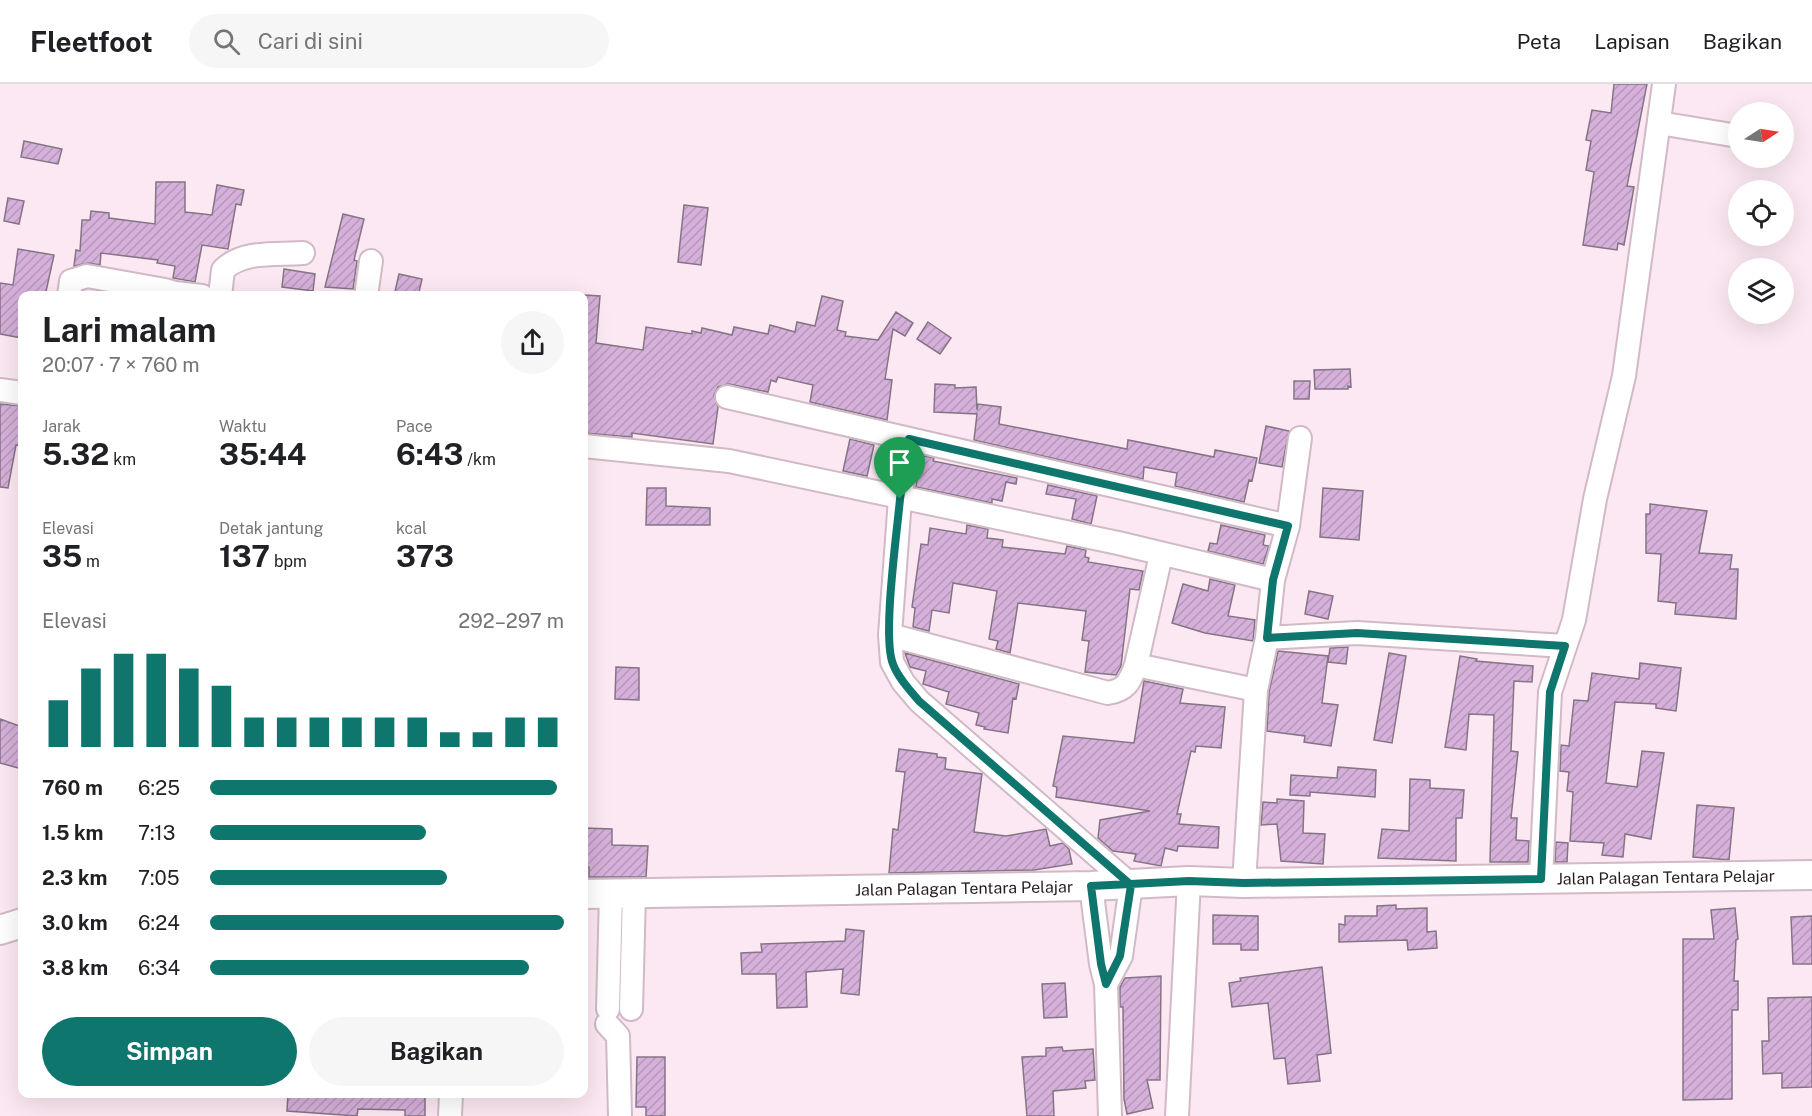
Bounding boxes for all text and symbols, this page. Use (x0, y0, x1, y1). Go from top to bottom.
search box (189, 14, 609, 68)
text: Fleetfoot (30, 25, 153, 58)
icon: search (210, 25, 243, 58)
text: Cari di sini (258, 28, 363, 54)
text: Peta (1517, 29, 1561, 54)
text: Lapisan (1594, 29, 1670, 54)
text: Bagikan (1703, 29, 1782, 54)
north arrow (1728, 102, 1794, 168)
map controls (1728, 102, 1794, 324)
button: locate (1728, 180, 1794, 246)
button: layers (1728, 258, 1794, 324)
text: Lari malam (42, 311, 216, 349)
button: share (501, 311, 564, 374)
text: 20:07 · 7 × 760 m (42, 353, 200, 377)
text: Jarak (42, 417, 81, 436)
text: Waktu (219, 417, 267, 436)
text: Pace (396, 417, 433, 436)
text: 5.32 (42, 436, 109, 472)
text: 35:44 (219, 436, 307, 472)
text: 6:43 (396, 436, 463, 472)
pin (874, 437, 925, 499)
icon: arrive (883, 446, 916, 479)
text: km (109, 450, 136, 469)
text: /km (463, 450, 496, 469)
text: Elevasi (42, 519, 94, 538)
text: Detak jantung (219, 519, 323, 538)
text: kcal (396, 519, 427, 538)
text: 35 (42, 538, 82, 574)
text: 137 (219, 538, 270, 574)
text: 373 (396, 538, 454, 574)
text: m (82, 552, 100, 571)
text: bpm (270, 552, 307, 571)
text: Elevasi (42, 609, 107, 633)
text: 292–297 m (458, 609, 564, 633)
text: 760 m (42, 776, 103, 800)
text: 6:25 (138, 776, 180, 800)
text: 1.5 km (42, 821, 103, 845)
text: 7:13 (138, 821, 175, 845)
text: 2.3 km (42, 866, 107, 890)
text: 7:05 (138, 866, 180, 890)
street label: Jalan Palagan Tentara Pelajar (1556, 866, 1775, 888)
street label: Jalan Palagan Tentara Pelajar (855, 877, 1073, 899)
text: 3.0 km (42, 911, 108, 935)
text: 6:24 (138, 911, 180, 935)
text: 3.8 km (42, 956, 108, 980)
text: 6:34 (138, 956, 180, 980)
button: Simpan (42, 1017, 297, 1086)
button: Bagikan (309, 1017, 564, 1086)

